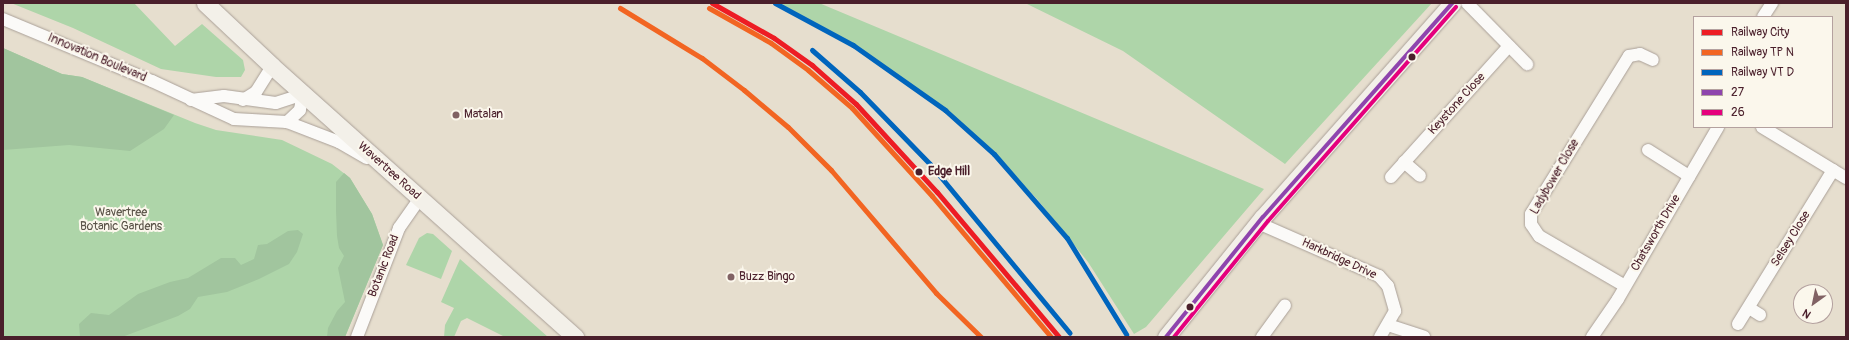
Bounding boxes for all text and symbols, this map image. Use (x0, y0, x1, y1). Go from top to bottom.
legend (1693, 16, 1833, 128)
text: Railway City (1731, 25, 1789, 40)
street label: Innovation Boulevard (45, 31, 149, 85)
text: Railway TP N (1731, 45, 1794, 60)
unlabelled marker (1407, 52, 1417, 62)
text: Railway VT D (1731, 65, 1794, 80)
street label: Keystone Close (1426, 70, 1488, 138)
text: 27 (1731, 85, 1744, 100)
text: 26 (1731, 105, 1745, 120)
place label: Matalan (464, 108, 503, 122)
marker: Matalan (451, 110, 461, 120)
street label: Ladybower Close (1528, 137, 1582, 217)
street label: Wavertree Road (355, 139, 423, 203)
marker: Edge Hill (912, 165, 926, 179)
place label: Edge Hill (928, 165, 970, 179)
street label: Chatsworth Drive (1628, 192, 1684, 274)
park label: Wavertree Botanic Gardens (80, 206, 162, 234)
street label: Selsey Close (1768, 209, 1814, 269)
street label: Botanic Road (365, 233, 403, 299)
street label: Harkbridge Drive (1299, 235, 1379, 283)
place label: Buzz Bingo (739, 270, 795, 284)
marker: Buzz Bingo (726, 272, 736, 282)
north arrow (1793, 284, 1833, 324)
unlabelled marker (1185, 302, 1195, 312)
text: N (1800, 306, 1813, 321)

